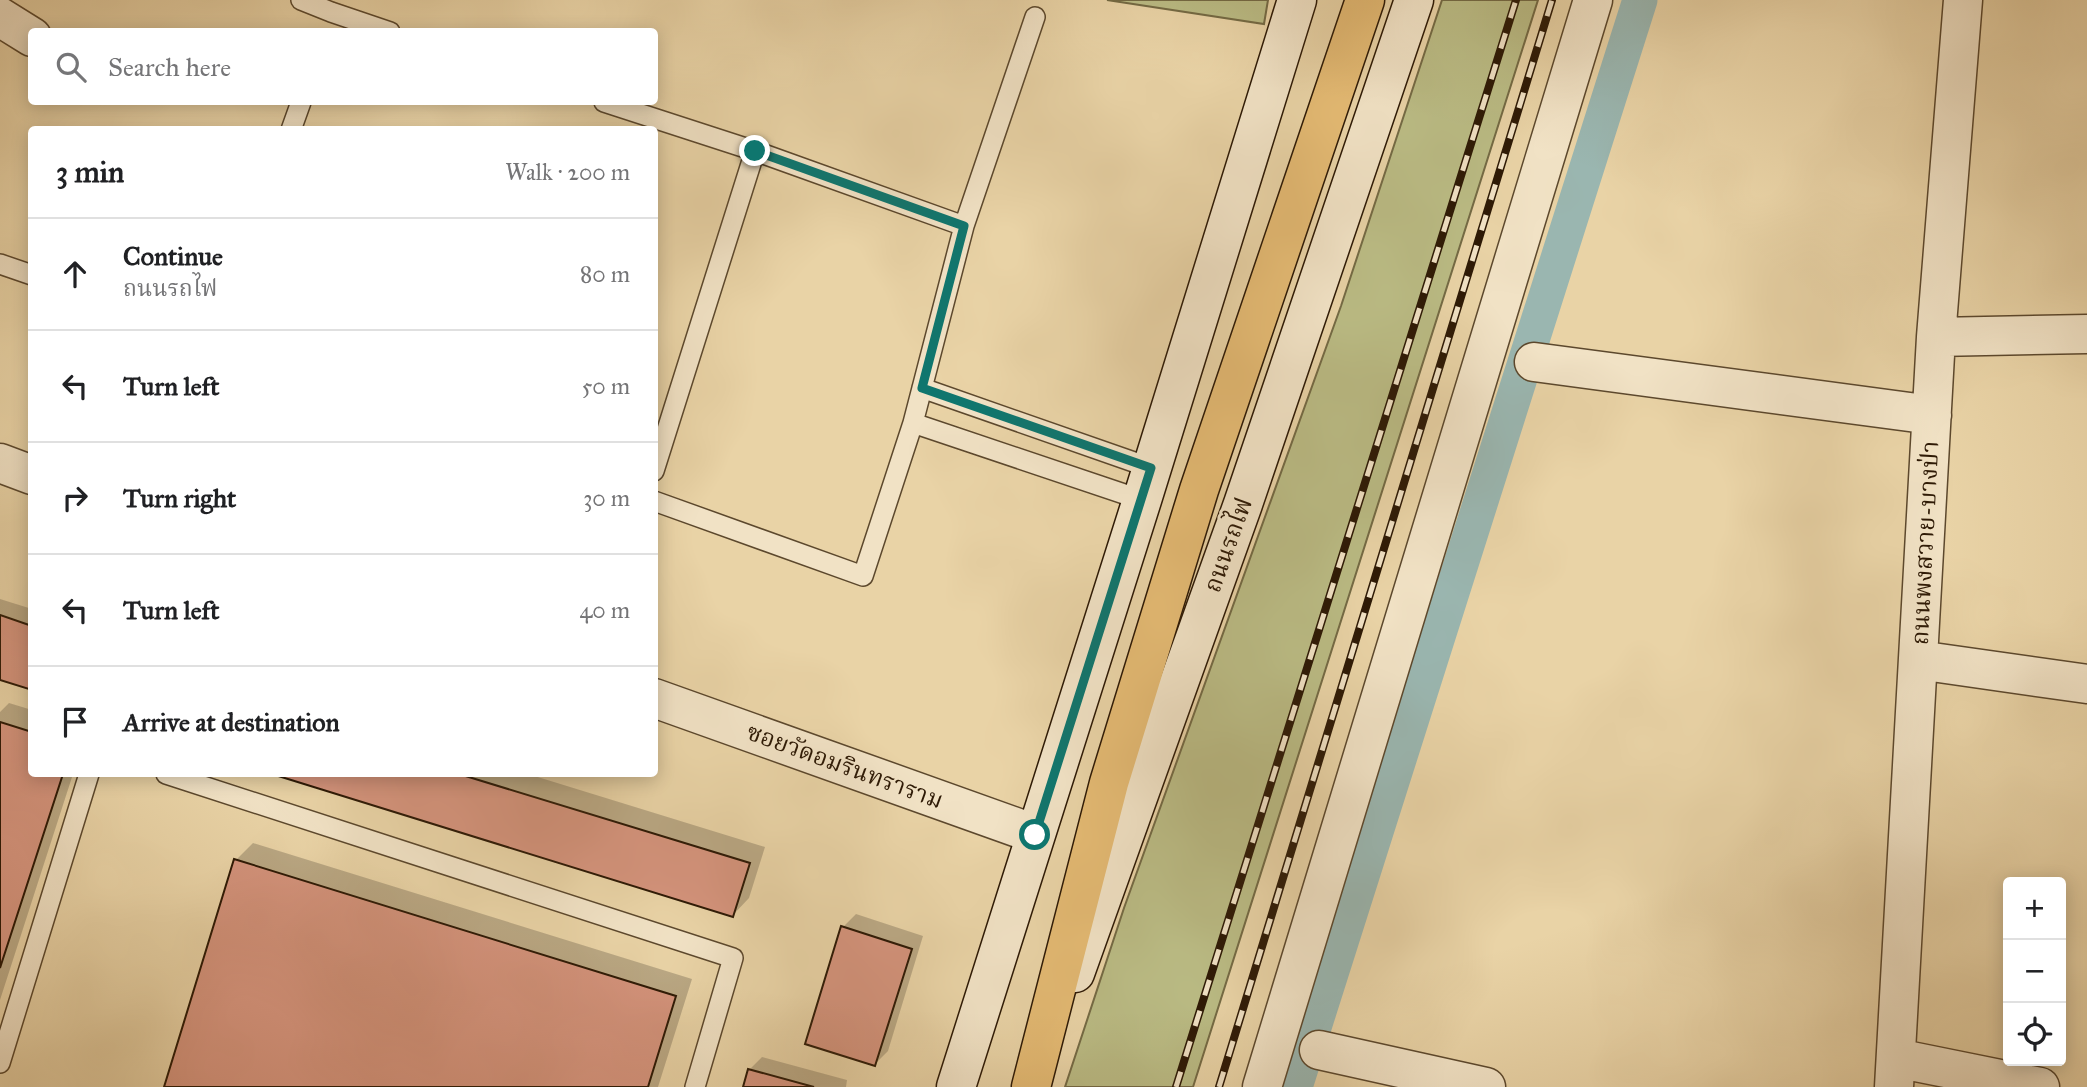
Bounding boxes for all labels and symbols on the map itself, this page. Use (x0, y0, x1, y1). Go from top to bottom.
route end (739, 135, 770, 166)
street label: ถนนพงสวาย-บางป่า (1905, 440, 1945, 646)
street label: ถนนรถไฟ (1194, 493, 1259, 596)
street label: ซอยวัดอมรินทราราม (743, 717, 947, 815)
route start (1019, 819, 1050, 850)

